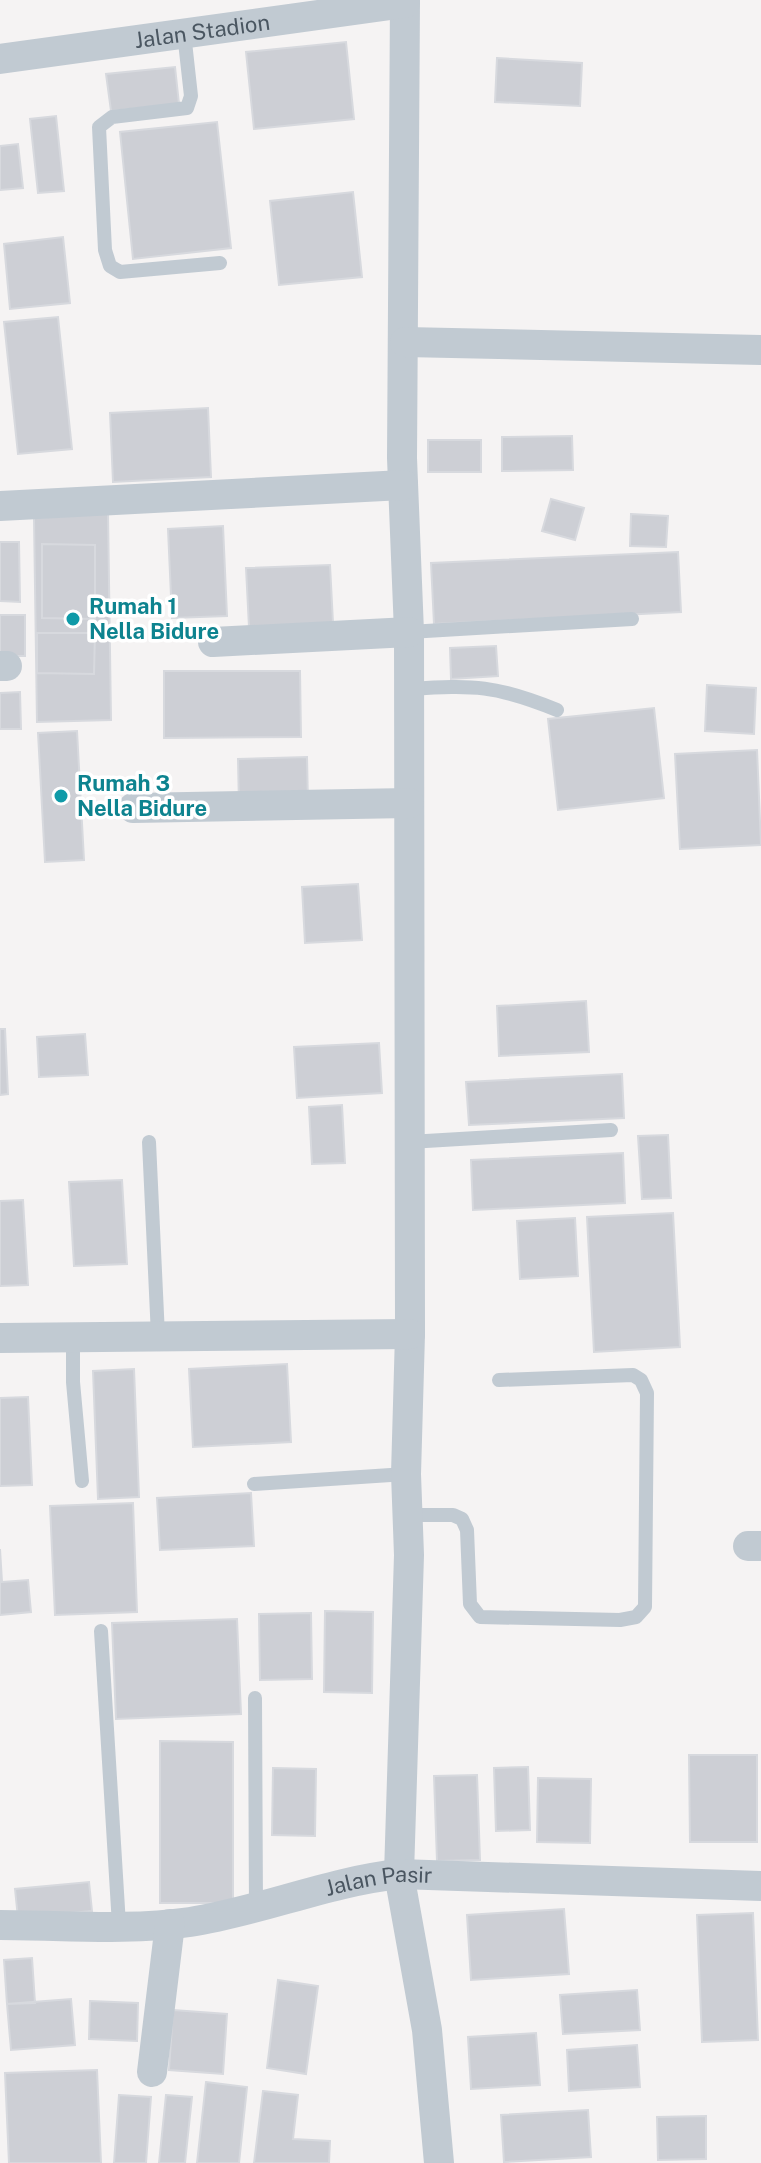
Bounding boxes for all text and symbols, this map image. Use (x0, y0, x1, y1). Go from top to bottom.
street label: Jalan Stadion (133, 9, 271, 53)
place label: Rumah 1 Nella Bidure (89, 593, 219, 644)
marker: Rumah 1 Nella Bidure (64, 610, 82, 628)
place label: Rumah 3 Nella Bidure (77, 770, 207, 821)
marker: Rumah 3 Nella Bidure (52, 787, 70, 805)
street label: Jalan Pasir (322, 1861, 433, 1901)

